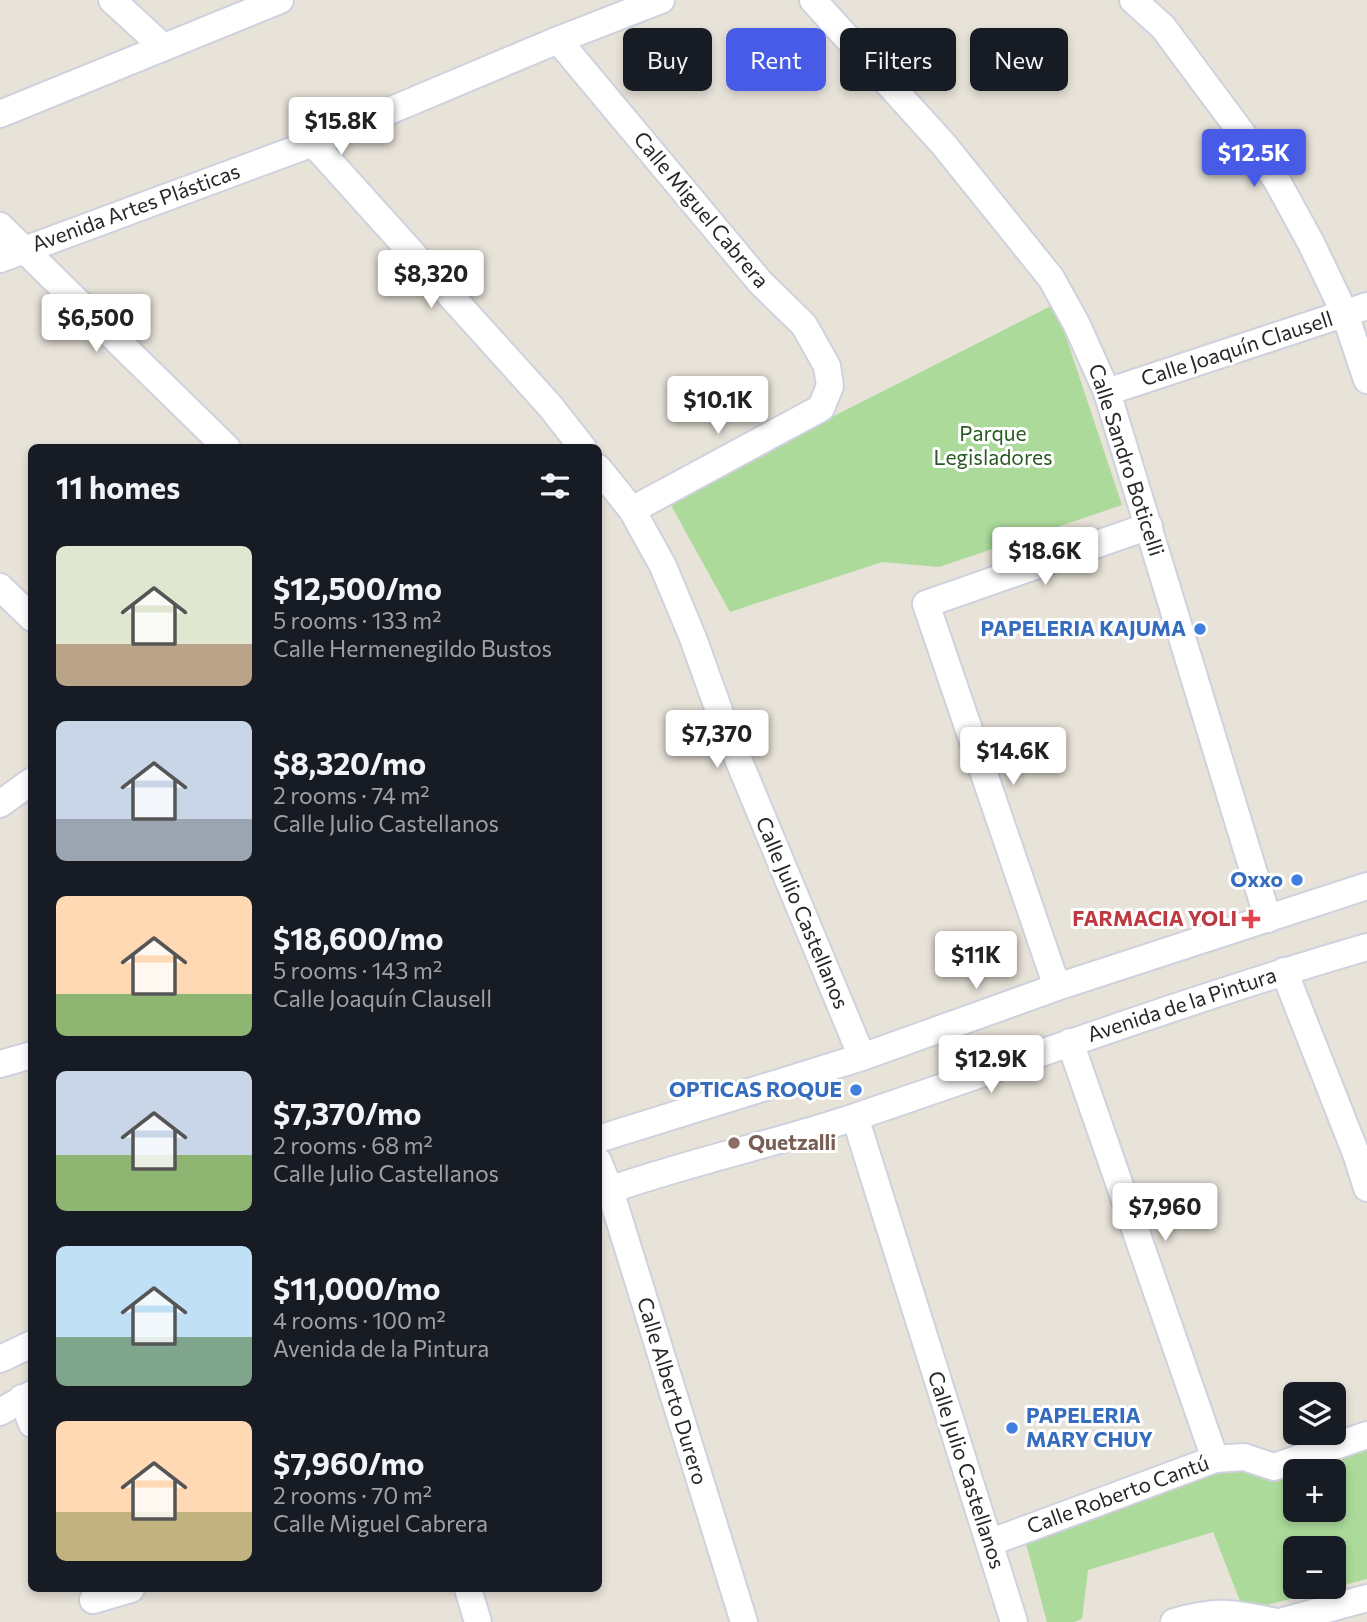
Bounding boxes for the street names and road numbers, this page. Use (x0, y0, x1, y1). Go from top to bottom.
street label: Calle Miguel Cabrera (629, 126, 775, 292)
street label: Avenida Artes Plásticas (28, 157, 243, 256)
street label: Calle Joaquín Clausell (1138, 305, 1335, 390)
street label: Calle Sandro Boticelli (1085, 360, 1170, 559)
street label: Calle Julio Castellanos (752, 813, 855, 1012)
street label: Avenida de la Pintura (1084, 961, 1279, 1046)
street label: Calle Alberto Durero (633, 1294, 714, 1487)
street label: Calle Julio Castellanos (924, 1368, 1011, 1571)
street label: Calle Roberto Cantú (1023, 1449, 1212, 1538)

